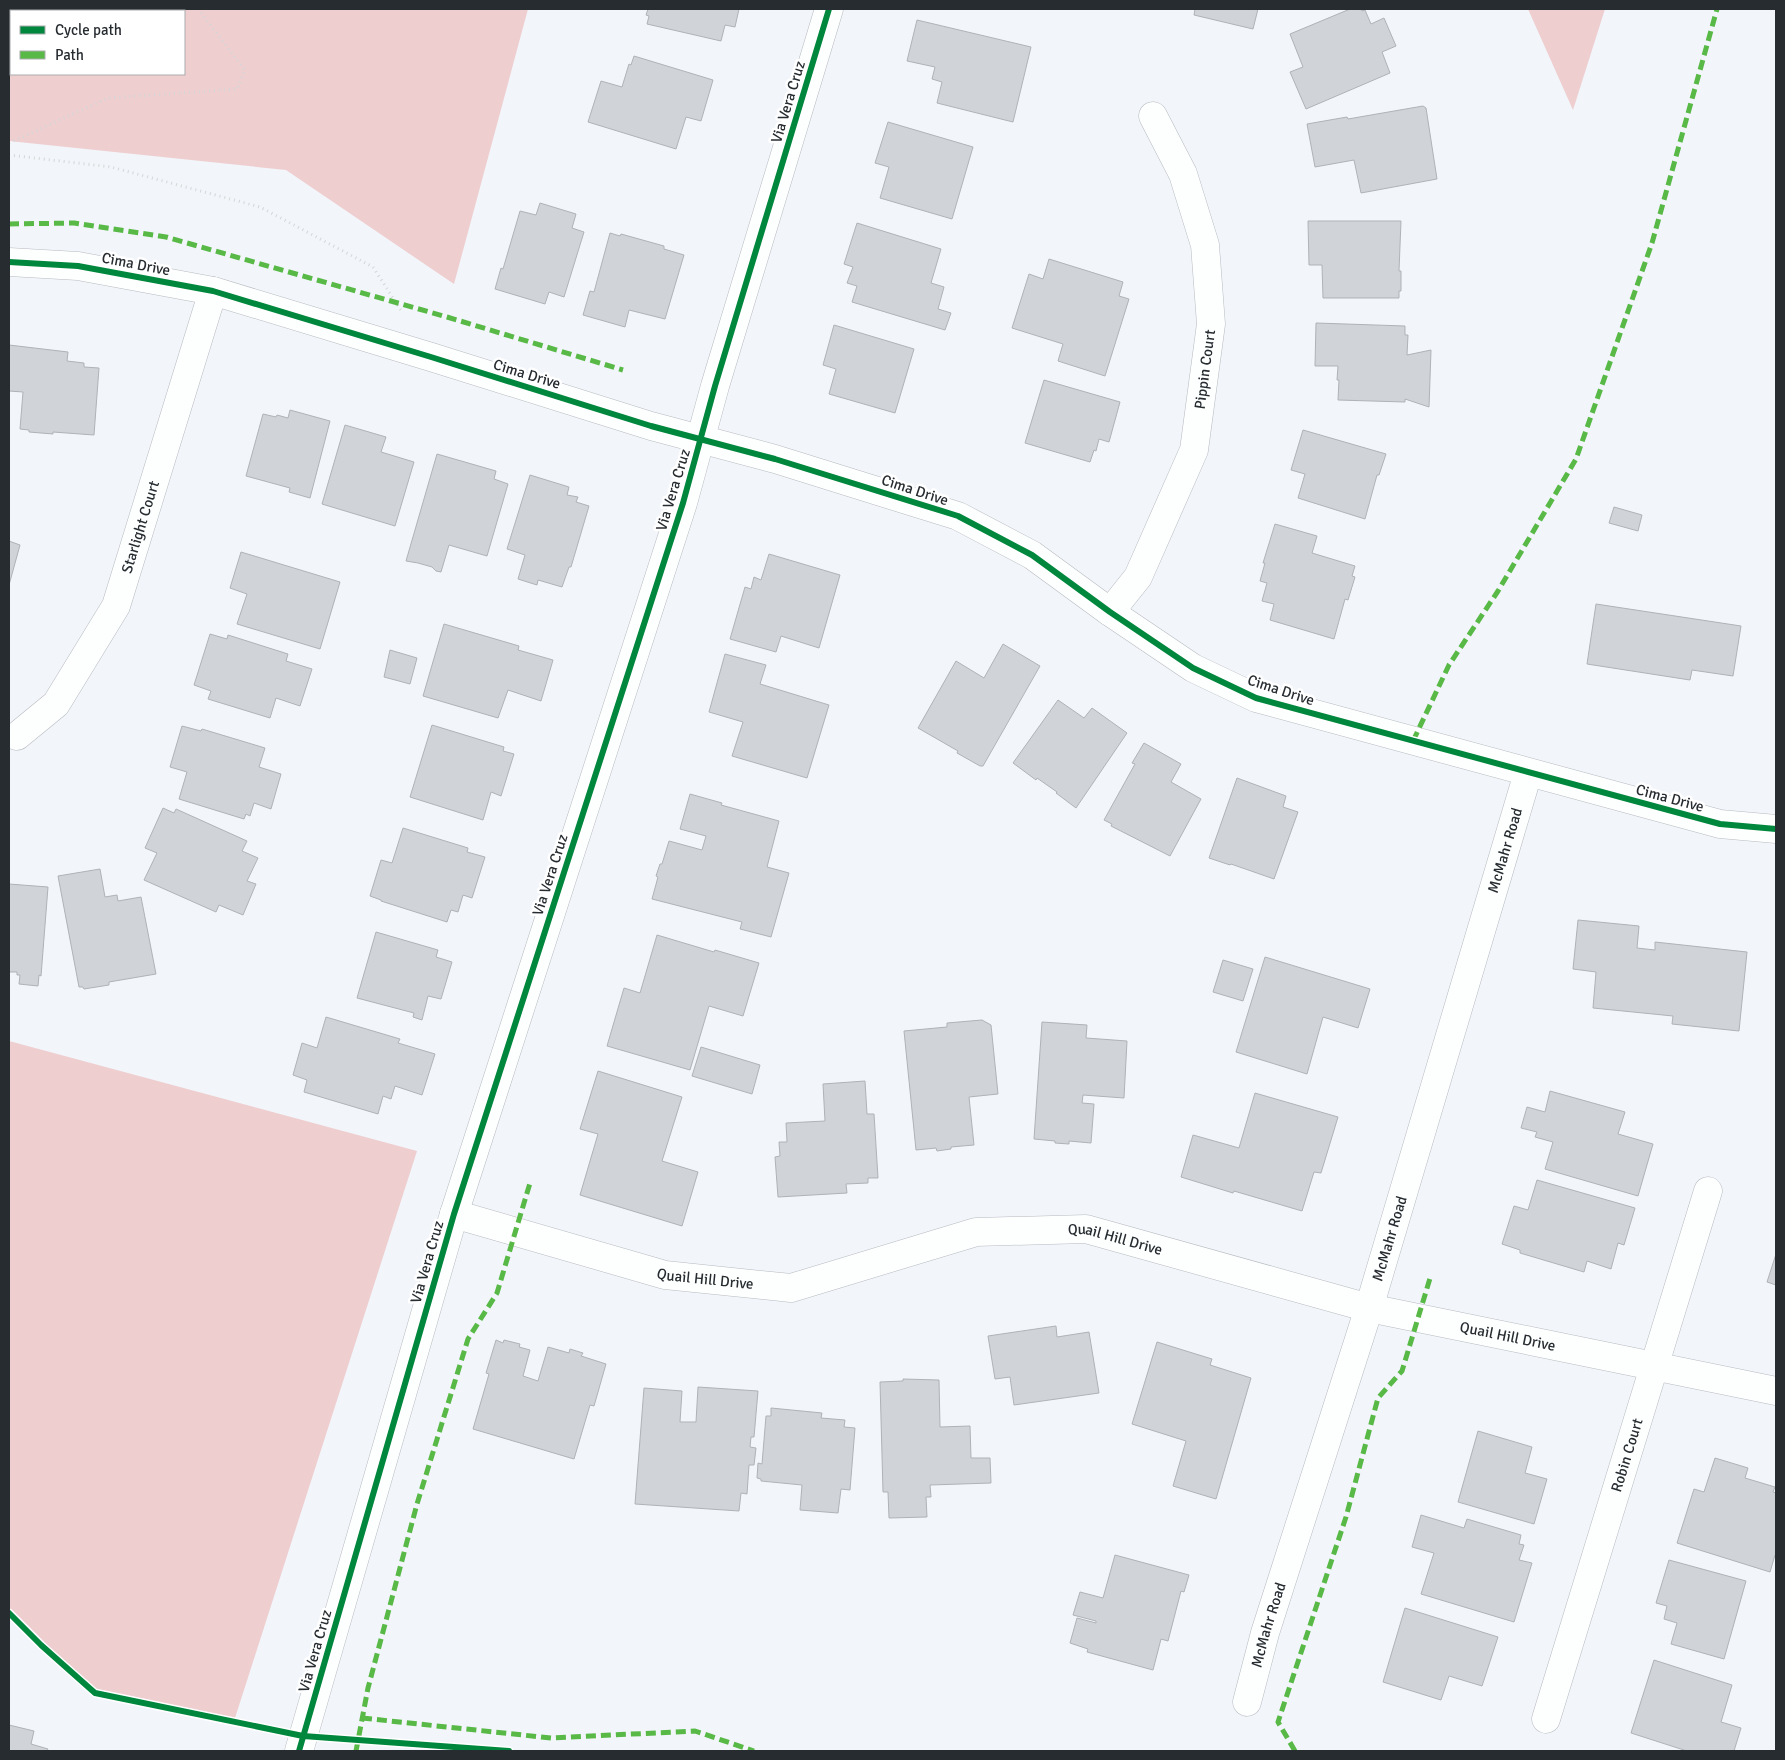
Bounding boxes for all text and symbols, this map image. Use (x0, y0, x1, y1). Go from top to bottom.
legend (10, 10, 185, 75)
text: Cycle path (55, 21, 122, 39)
text: Path (55, 46, 84, 64)
street label: Via Vera Cruz (767, 59, 809, 145)
street label: Cima Drive (100, 249, 172, 279)
street label: Pippin Court (1191, 328, 1219, 410)
street label: Cima Drive (491, 355, 563, 393)
street label: Via Vera Cruz (652, 447, 694, 533)
street label: Cima Drive (879, 471, 951, 509)
street label: Starlight Court (118, 479, 163, 575)
street label: Cima Drive (1245, 671, 1317, 709)
street label: Cima Drive (1634, 780, 1706, 816)
street label: McMahr Road (1484, 806, 1526, 895)
street label: Via Vera Cruz (528, 832, 572, 918)
street label: McMahr Road (1368, 1194, 1411, 1283)
street label: Via Vera Cruz (407, 1218, 447, 1305)
street label: Quail Hill Drive (1068, 1220, 1164, 1259)
street label: Quail Hill Drive (655, 1264, 754, 1293)
street label: Quail Hill Drive (1458, 1318, 1557, 1355)
street label: Robin Court (1607, 1416, 1647, 1494)
street label: McMahr Road (1247, 1580, 1290, 1669)
street label: Via Vera Cruz (295, 1607, 335, 1694)

